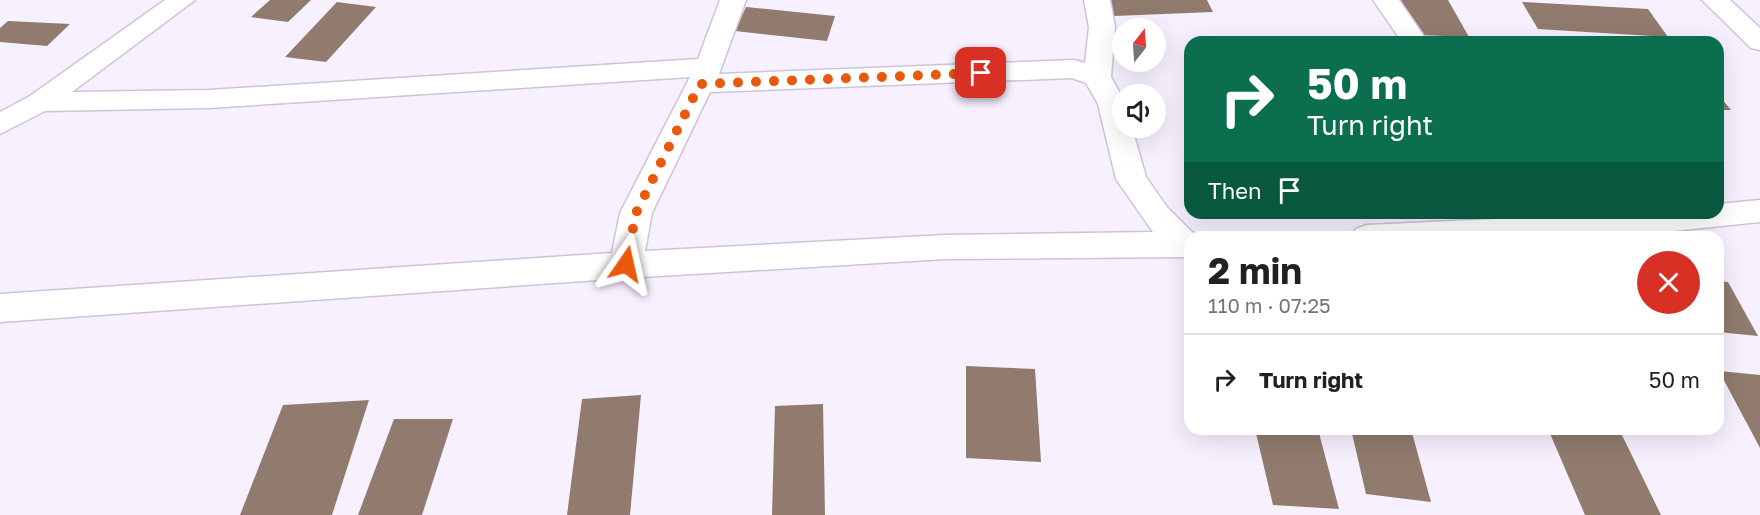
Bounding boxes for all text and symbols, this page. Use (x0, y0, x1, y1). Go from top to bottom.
north arrow (1112, 18, 1166, 72)
map controls (1112, 18, 1166, 138)
pin (955, 47, 1006, 98)
icon: arrive (964, 56, 997, 89)
text: 50 m (1307, 58, 1407, 108)
icon: right (1208, 60, 1286, 138)
button: sound (1112, 84, 1166, 138)
text: Turn right (1307, 109, 1433, 141)
icon: arrive (1273, 174, 1306, 207)
text: Then (1208, 177, 1261, 204)
position arrow (594, 232, 658, 296)
text: 2 min (1208, 249, 1302, 292)
button: close (1637, 251, 1700, 314)
text: 110 m · 07:25 (1208, 293, 1331, 317)
icon: right (1208, 363, 1241, 396)
text: Turn right (1259, 366, 1363, 393)
text: 50 m (1649, 366, 1700, 393)

